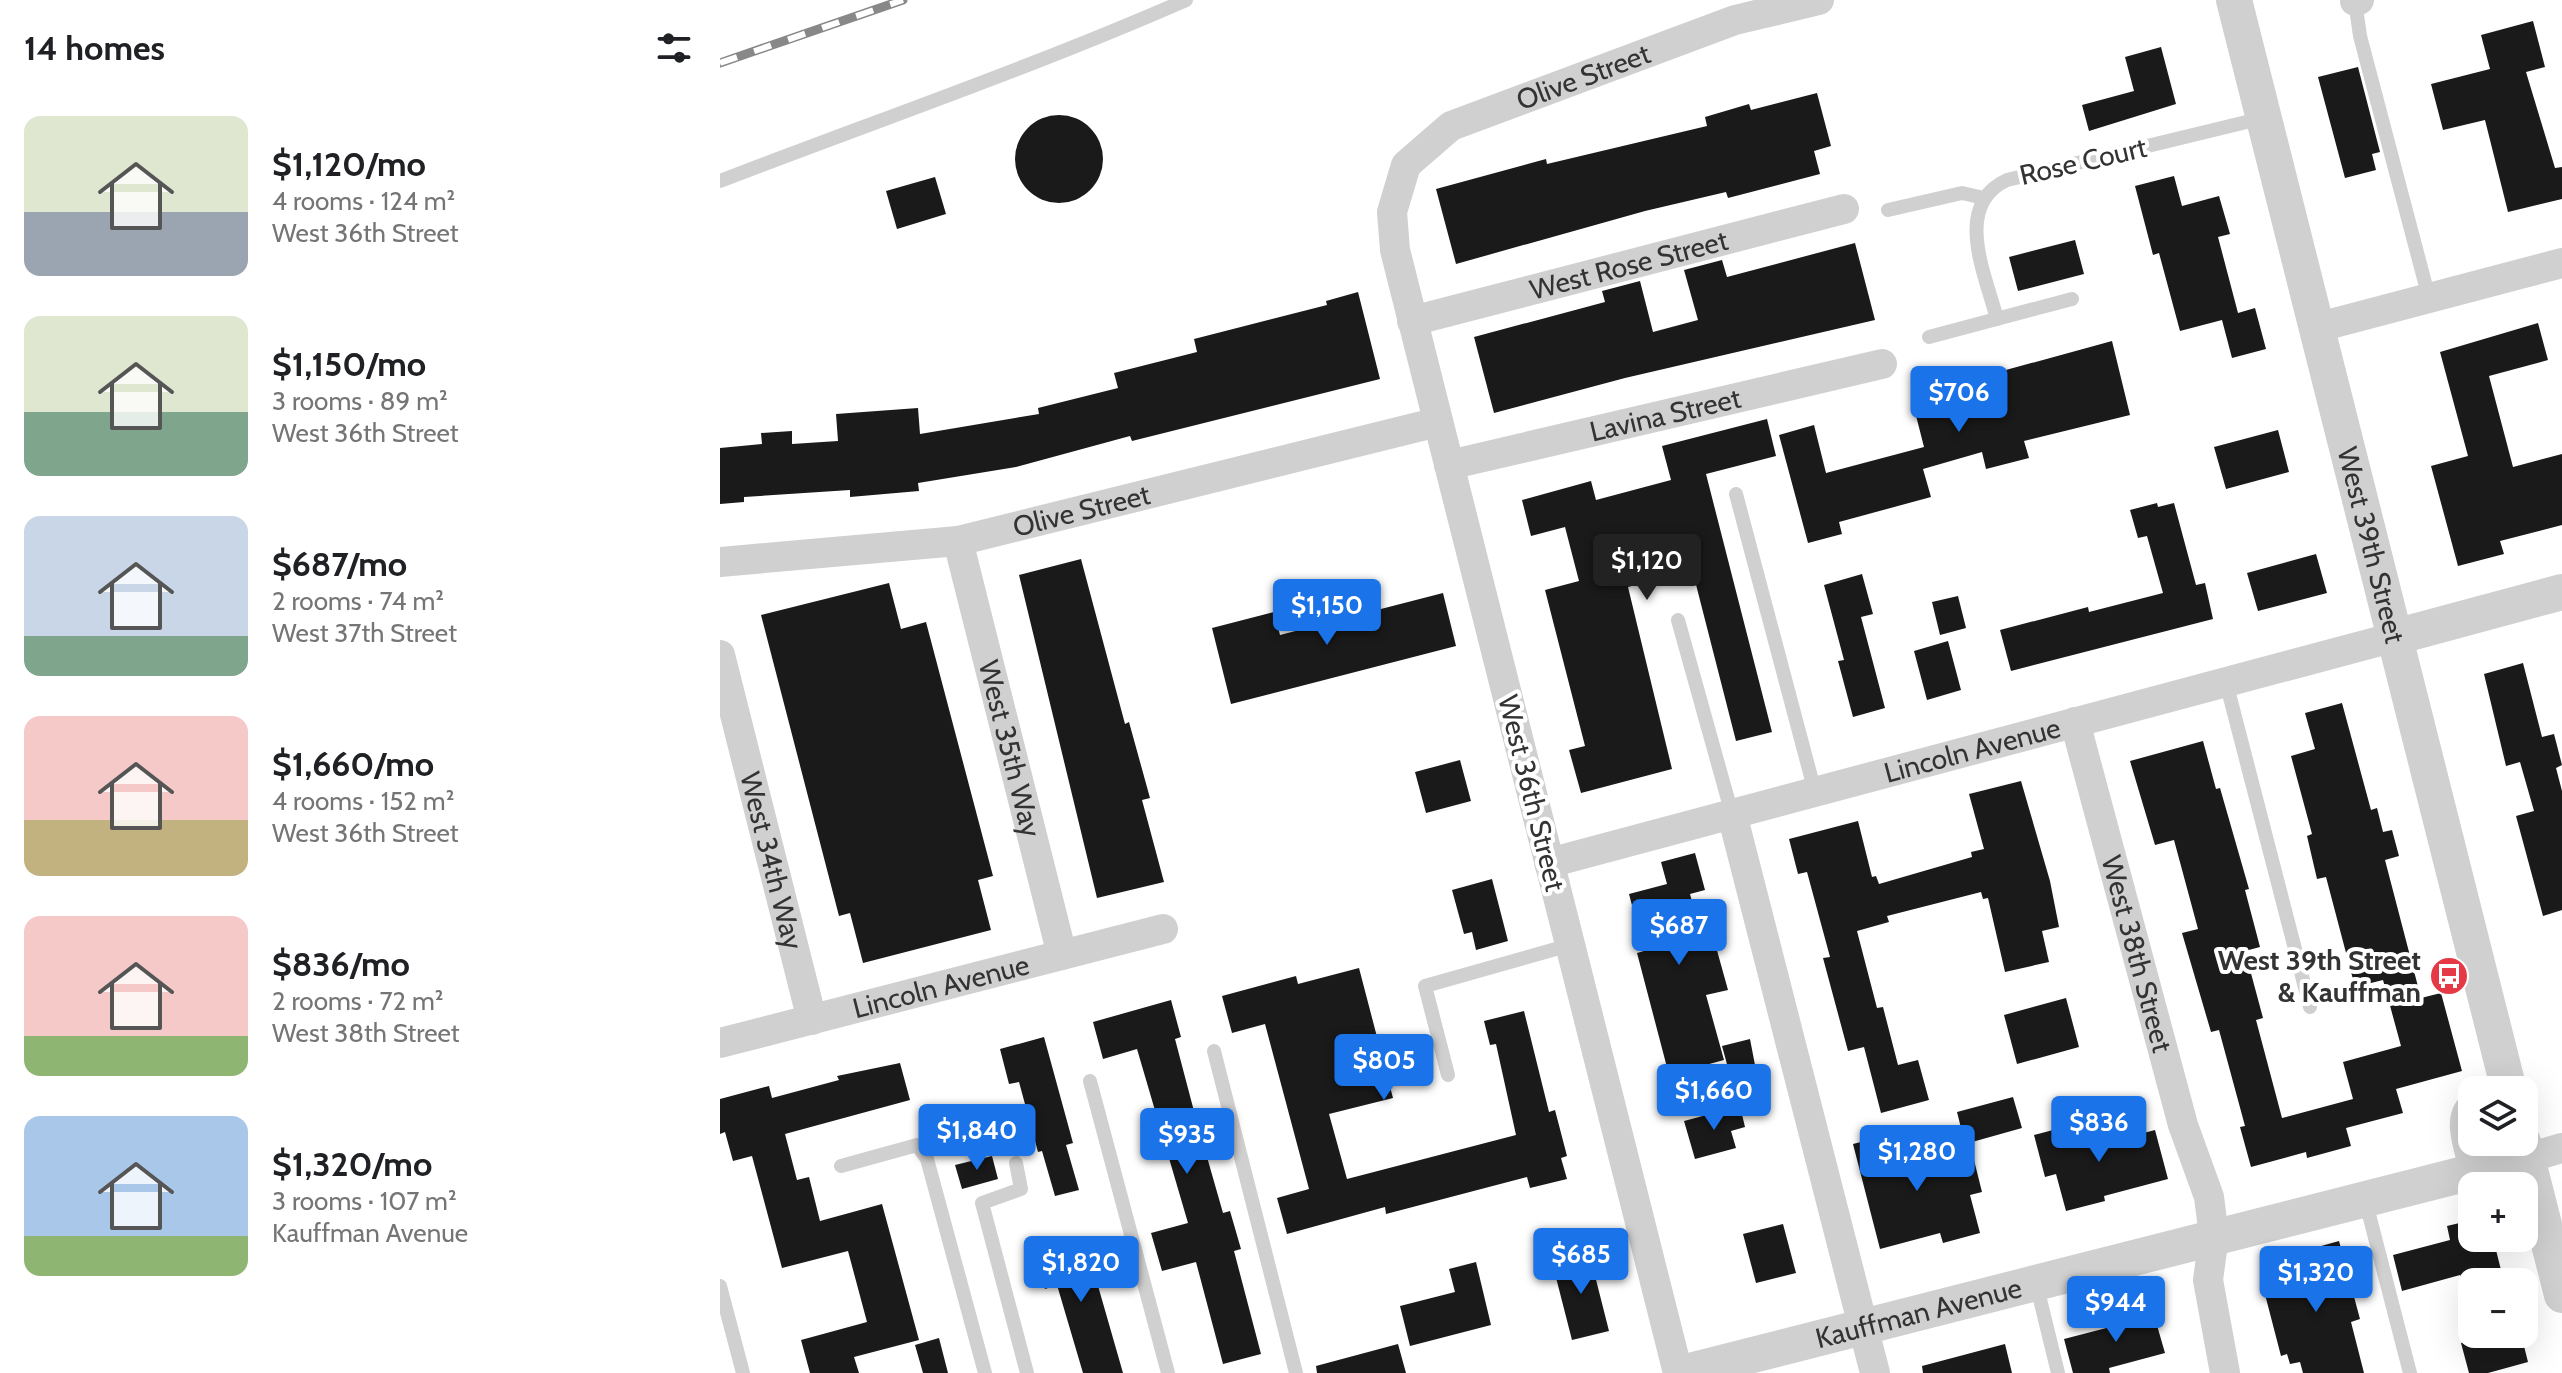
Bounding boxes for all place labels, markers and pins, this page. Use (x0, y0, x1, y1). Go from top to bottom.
pin: $706 (1912, 366, 2006, 434)
pin: $1,120 (1582, 534, 1712, 602)
pin: $1,150 (1262, 579, 1392, 647)
pin: $687 (1632, 899, 1726, 967)
place label: West 39th Street & Kauffman (2218, 943, 2421, 1009)
bus stop icon: West 39th Street & Kauffman (2428, 955, 2470, 997)
pin: $805 (1337, 1034, 1431, 1102)
pin: $1,660 (1649, 1064, 1779, 1132)
pin: $836 (2052, 1096, 2146, 1164)
pin: $1,840 (912, 1104, 1042, 1172)
pin: $935 (1140, 1108, 1234, 1176)
pin: $1,280 (1852, 1125, 1982, 1193)
pin: $685 (1534, 1228, 1628, 1296)
pin: $1,820 (1016, 1236, 1146, 1304)
pin: $1,320 (2251, 1246, 2381, 1314)
pin: $944 (2069, 1276, 2163, 1344)

